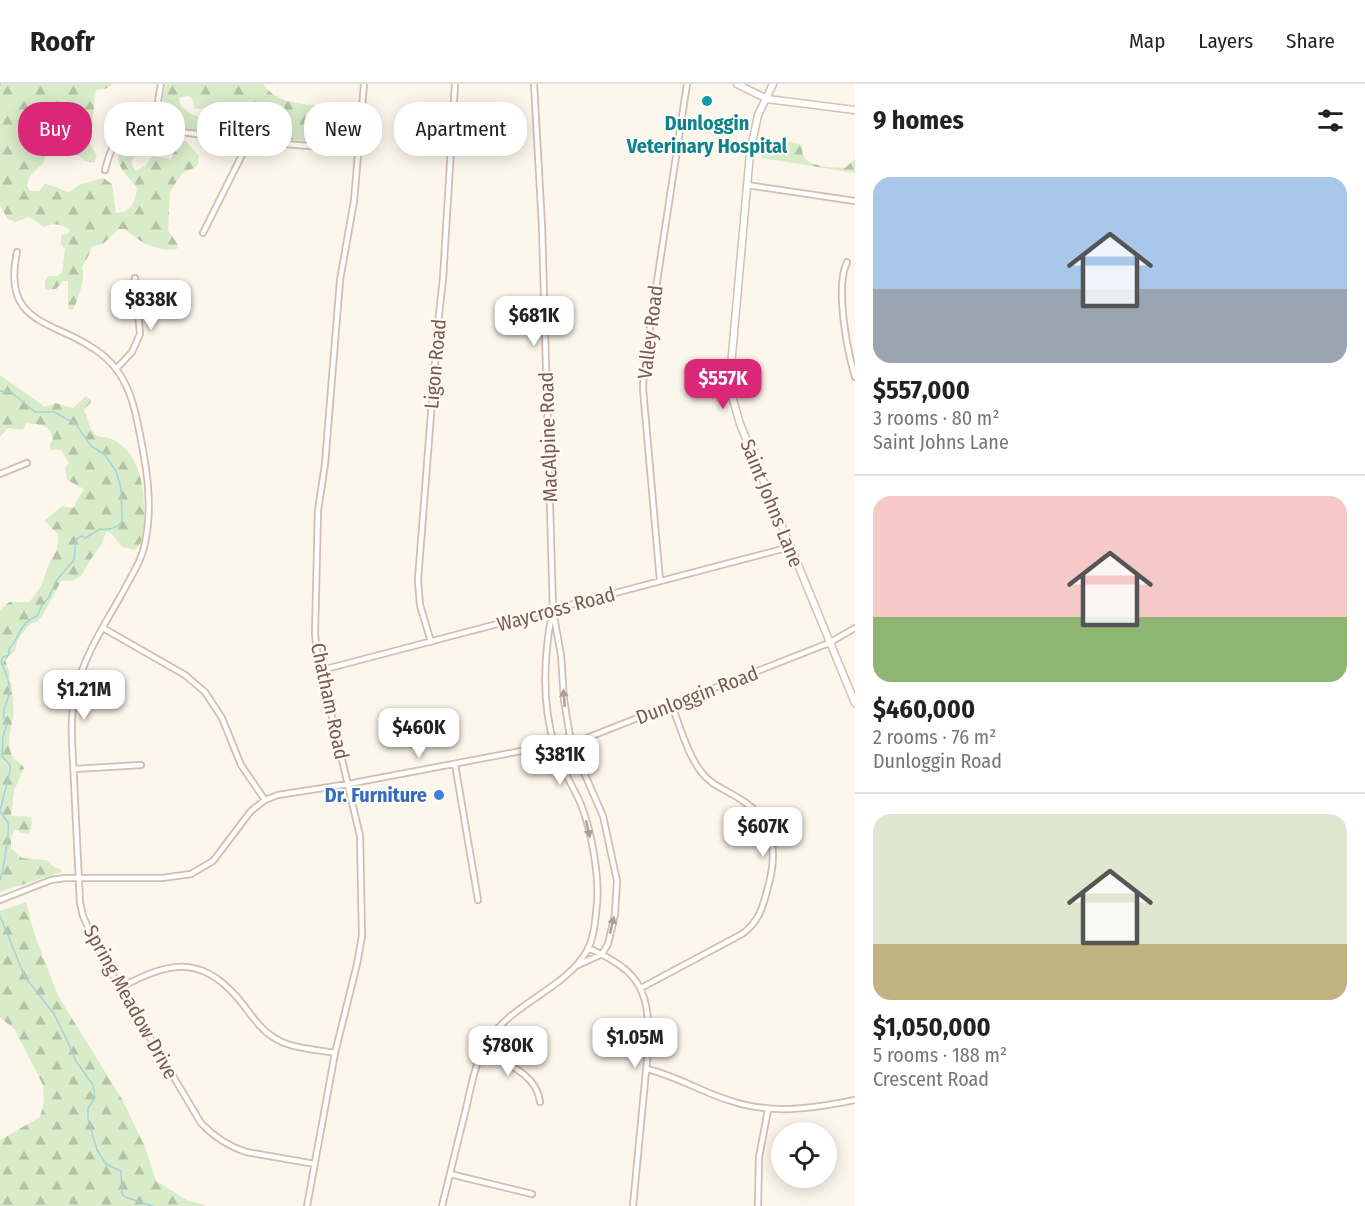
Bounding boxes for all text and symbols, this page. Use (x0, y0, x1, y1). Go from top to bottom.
text: Roofr (30, 25, 95, 58)
text: Map (1129, 28, 1165, 54)
text: Layers (1198, 28, 1253, 54)
text: Share (1286, 28, 1335, 54)
marker: Dunloggin Veterinary Hospital (700, 94, 714, 108)
chip: Buy (18, 102, 92, 156)
chip: Rent (104, 102, 185, 156)
chip: Filters (197, 102, 292, 156)
chip: New (304, 102, 382, 156)
chip: Apartment (394, 102, 527, 156)
icon: filters (1314, 104, 1347, 137)
text: 9 homes (873, 105, 964, 136)
place label: Dunloggin Veterinary Hospital (626, 111, 788, 158)
icon: home (1056, 216, 1164, 324)
pin: $838K (109, 280, 193, 331)
street label: Valley Road (632, 284, 668, 380)
text: $838K (125, 287, 177, 311)
pin: $681K (492, 296, 576, 347)
text: $681K (509, 303, 559, 327)
street label: Ligon Road (419, 318, 451, 410)
pin: $557K (681, 359, 765, 410)
text: $557K (698, 366, 748, 390)
street label: MacAlpine Road (534, 371, 562, 503)
text: $557,000 (873, 375, 970, 406)
text: 3 rooms · 80 m² (873, 406, 999, 430)
text: Saint Johns Lane (873, 430, 1009, 454)
street label: Saint Johns Lane (735, 436, 809, 570)
icon: home (1056, 535, 1164, 643)
street label: Waycross Road (494, 582, 618, 636)
street label: Chatham Road (306, 640, 354, 762)
street label: Dunloggin Road (633, 661, 761, 729)
pin: $1.21M (35, 670, 133, 721)
text: $1.21M (57, 677, 111, 701)
one-way arrow (559, 688, 569, 707)
text: $460,000 (873, 694, 975, 725)
pin: $460K (377, 708, 461, 759)
text: $460K (392, 715, 446, 739)
text: 2 rooms · 76 m² (873, 725, 996, 749)
pin: $381K (518, 735, 602, 786)
text: $381K (535, 742, 585, 766)
text: Dunloggin Road (873, 749, 1002, 773)
place label: Dr. Furniture (325, 783, 427, 807)
marker: Dr. Furniture (432, 788, 446, 802)
pin: $607K (721, 807, 805, 858)
text: $607K (737, 814, 789, 838)
one-way arrow (584, 820, 593, 839)
icon: home (1056, 853, 1164, 961)
one-way arrow (608, 916, 618, 935)
street label: Spring Meadow Drive (79, 921, 183, 1083)
text: $1,050,000 (873, 1012, 991, 1043)
pin: $1.05M (586, 1018, 684, 1069)
text: $1.05M (606, 1025, 664, 1049)
pin: $780K (466, 1026, 550, 1077)
text: $780K (483, 1033, 533, 1057)
text: 5 rooms · 188 m² (873, 1043, 1007, 1067)
text: Crescent Road (873, 1067, 989, 1091)
map controls (771, 1122, 837, 1188)
button: locate (771, 1122, 837, 1188)

